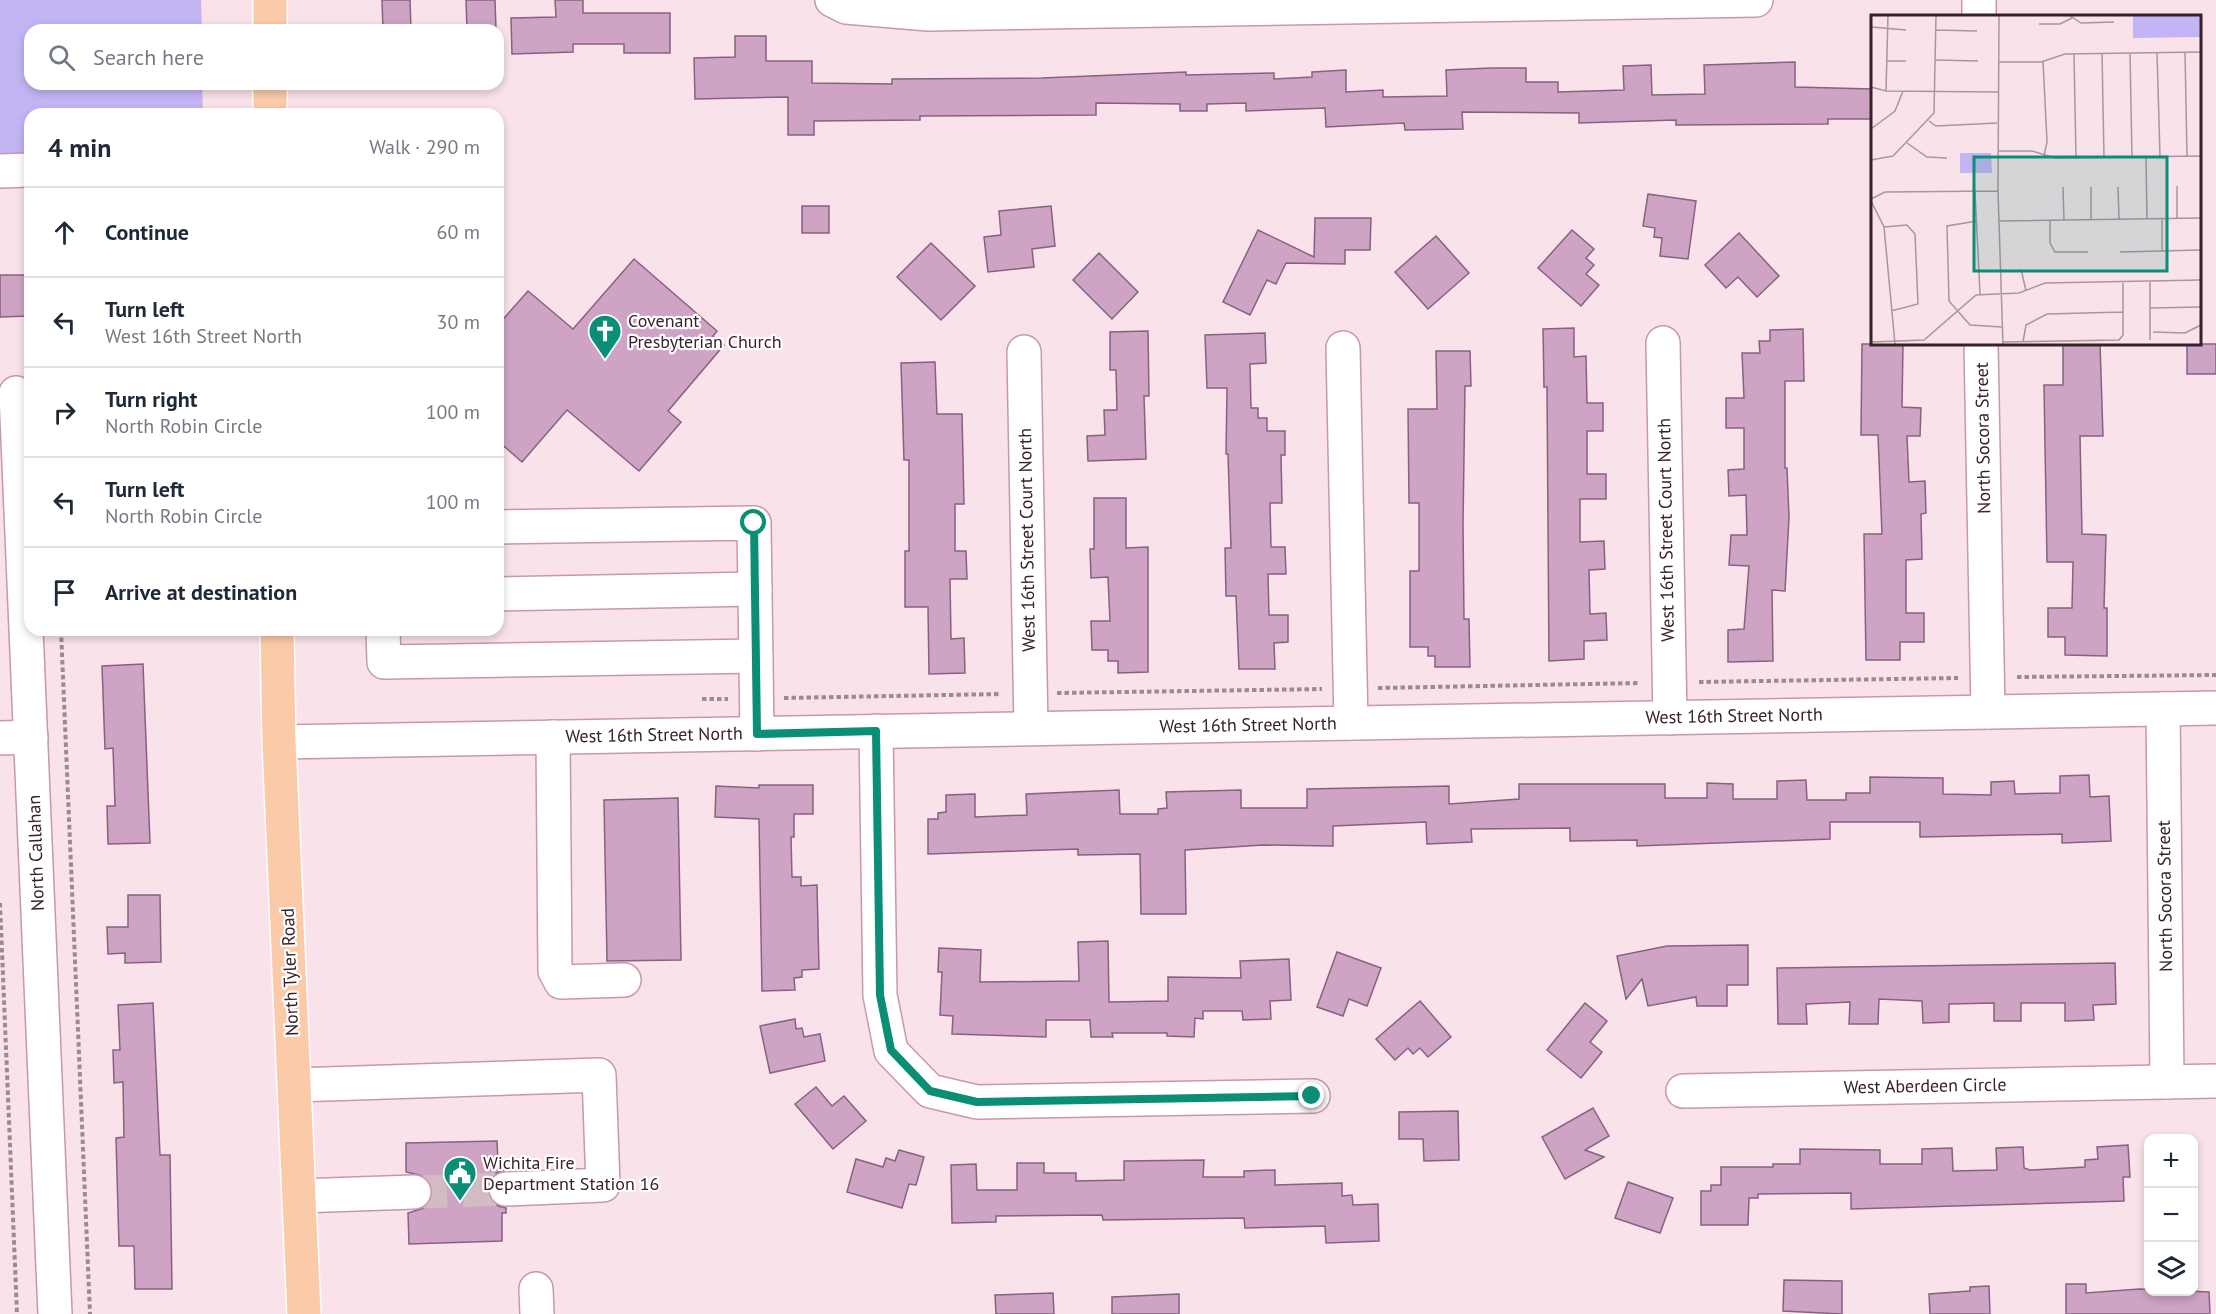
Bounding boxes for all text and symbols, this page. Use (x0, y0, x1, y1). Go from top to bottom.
inset map (1871, 15, 2201, 345)
search box (24, 24, 504, 90)
icon: search (45, 41, 78, 74)
text: Search here (93, 43, 204, 71)
text: 4 min (48, 131, 111, 164)
text: Walk · 290 m (369, 134, 480, 160)
icon: ahead (48, 216, 81, 249)
text: Continue (105, 218, 189, 246)
text: 60 m (437, 219, 480, 245)
text: Turn left (105, 295, 185, 323)
icon: left (48, 306, 81, 339)
text: 30 m (437, 309, 480, 335)
place label: Covenant Presbyterian Church (628, 309, 782, 353)
church icon: Covenant Presbyterian Church (587, 313, 623, 360)
text: West 16th Street North (105, 323, 302, 349)
street label: North Socora Street (1970, 362, 1995, 514)
text: Turn right (105, 385, 197, 413)
icon: right (48, 396, 81, 429)
text: 100 m (426, 399, 480, 425)
text: North Robin Circle (105, 413, 262, 439)
street label: West 16th Street Court North (1652, 418, 1679, 642)
street label: West 16th Street Court North (1013, 428, 1040, 652)
text: Turn left (105, 475, 185, 503)
icon: left (48, 486, 81, 519)
text: 100 m (426, 489, 480, 515)
text: North Robin Circle (105, 503, 262, 529)
route start (740, 509, 766, 535)
icon: arrive (48, 576, 81, 609)
text: Arrive at destination (105, 578, 297, 606)
street label: West 16th Street North (1645, 702, 1823, 729)
street label: West 16th Street North (1159, 711, 1337, 738)
street label: West 16th Street North (565, 721, 743, 748)
street label: North Callahan (22, 795, 49, 911)
street label: North Socora Street (2152, 820, 2177, 972)
street label: North Tyler Road (276, 908, 303, 1036)
street label: West Aberdeen Circle (1843, 1073, 2007, 1098)
route end (1298, 1082, 1324, 1108)
map controls (2144, 1134, 2198, 1296)
button: + (2144, 1134, 2198, 1188)
place label: Wichita Fire Department Station 16 (483, 1151, 659, 1195)
public building icon: Wichita Fire Department Station 16 (442, 1155, 478, 1202)
button: − (2144, 1188, 2198, 1242)
button: layers (2144, 1242, 2198, 1296)

